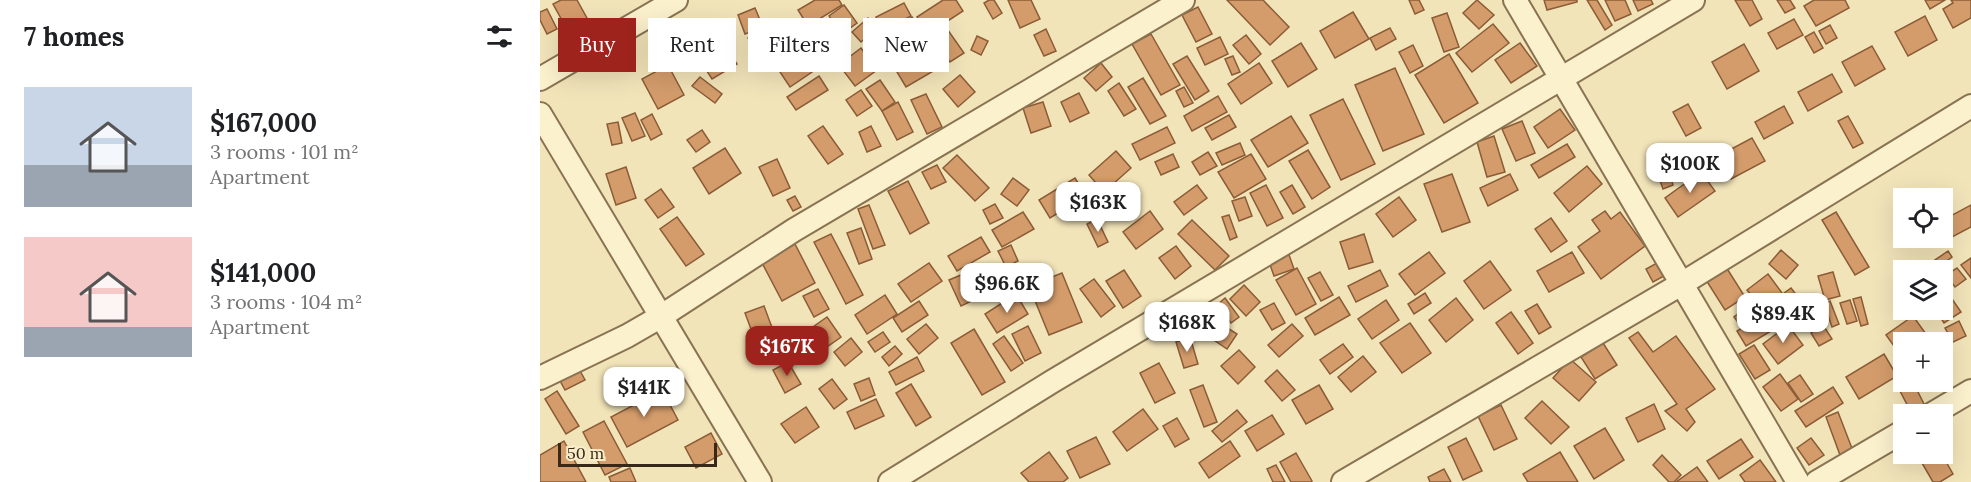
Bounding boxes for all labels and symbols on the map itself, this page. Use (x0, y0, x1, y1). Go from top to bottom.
pin: $100K (1648, 143, 1732, 194)
pin: $163K (1056, 182, 1140, 233)
pin: $96.6K (958, 263, 1056, 314)
pin: $89.4K (1734, 293, 1832, 344)
pin: $168K (1145, 302, 1229, 353)
pin: $167K (745, 326, 829, 377)
pin: $141K (602, 367, 686, 418)
scale bar (558, 440, 717, 468)

